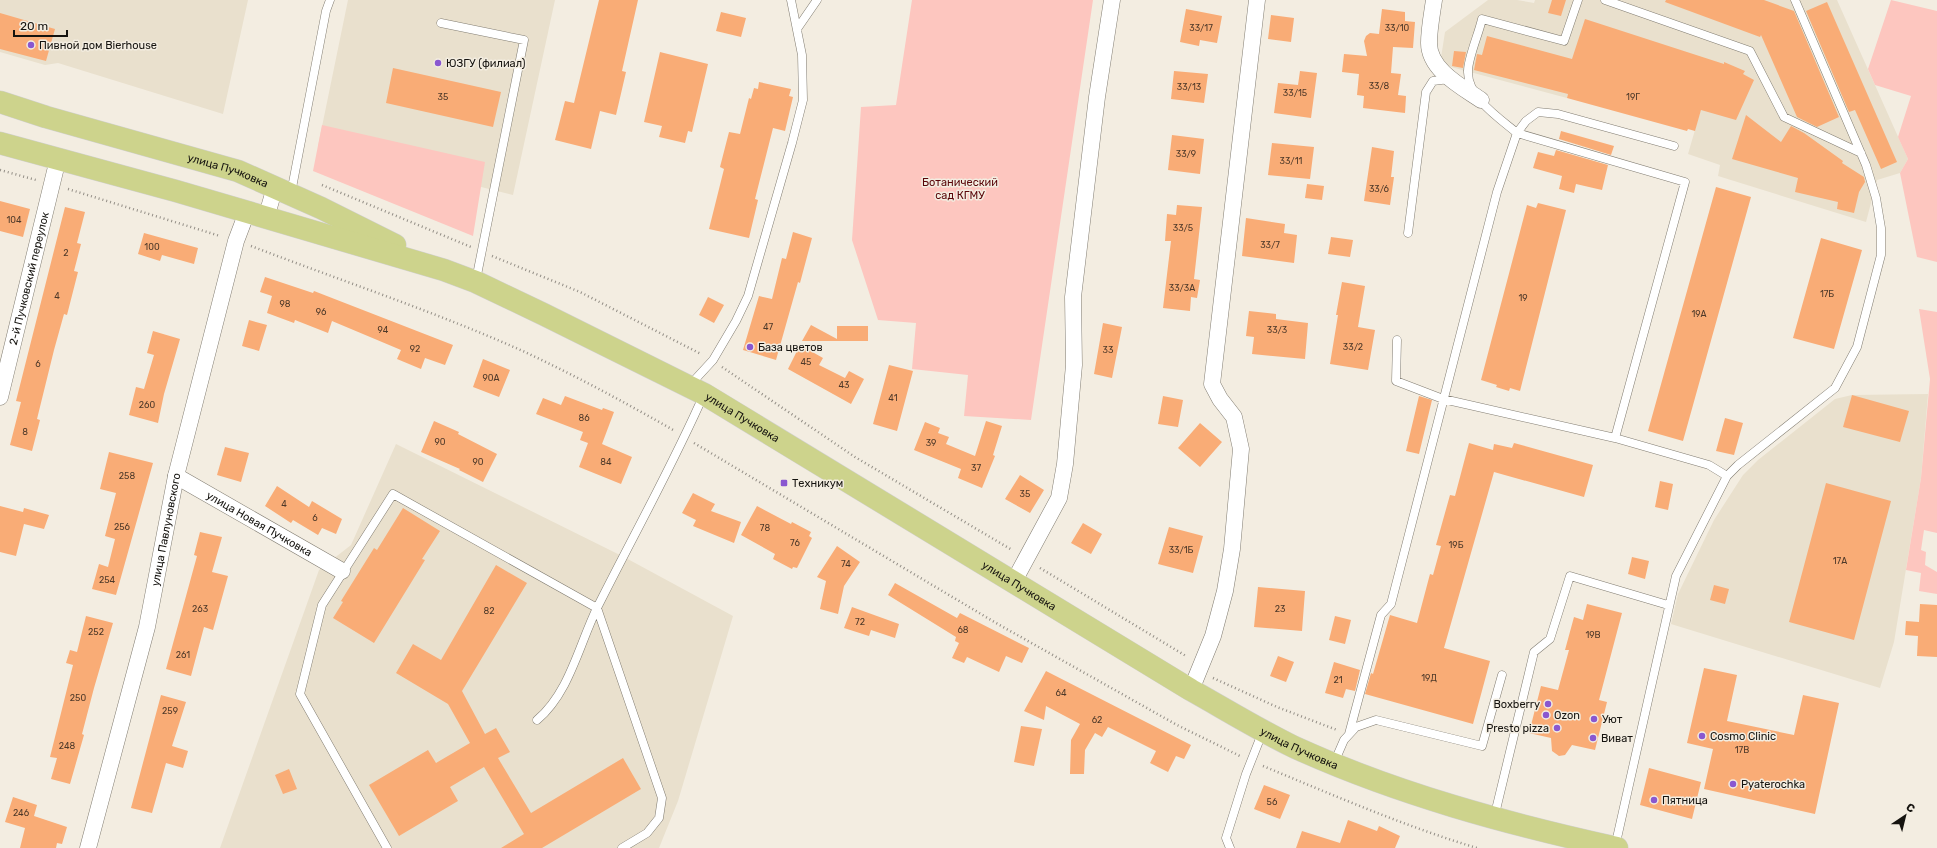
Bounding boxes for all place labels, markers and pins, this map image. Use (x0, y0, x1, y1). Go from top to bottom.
place label: Пивной дом Bierhouse (39, 39, 157, 52)
marker: Пивной дом Bierhouse (26, 40, 36, 50)
place label: ЮЗГУ (филиал) (446, 57, 526, 70)
marker: ЮЗГУ (филиал) (433, 58, 443, 68)
place label: База цветов (758, 341, 823, 354)
marker: База цветов (745, 342, 755, 352)
place label: Техникум (792, 477, 843, 490)
marker: Техникум (779, 478, 789, 488)
place label: Boxberry (1493, 698, 1540, 711)
marker: Boxberry (1543, 699, 1553, 709)
place label: Ozon (1554, 709, 1580, 722)
marker: Ozon (1541, 710, 1551, 720)
place label: Уют (1602, 713, 1623, 726)
marker: Уют (1589, 714, 1599, 724)
place label: Presto pizza (1486, 722, 1549, 735)
marker: Presto pizza (1552, 723, 1562, 733)
place label: Cosmo Clinic (1710, 730, 1776, 743)
marker: Cosmo Clinic (1697, 731, 1707, 741)
place label: Виват (1601, 732, 1633, 745)
marker: Виват (1588, 733, 1598, 743)
place label: Pyaterochka (1741, 778, 1805, 791)
marker: Pyaterochka (1728, 779, 1738, 789)
place label: Пятница (1662, 794, 1708, 807)
marker: Пятница (1649, 795, 1659, 805)

